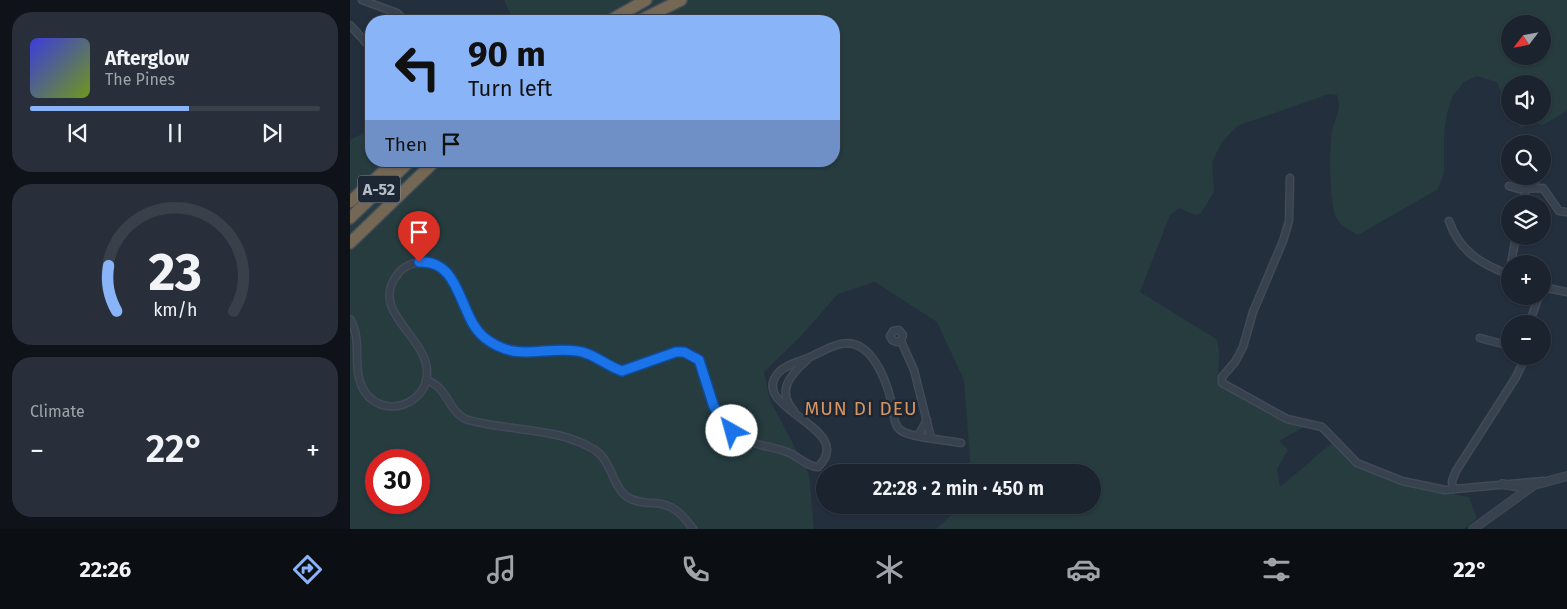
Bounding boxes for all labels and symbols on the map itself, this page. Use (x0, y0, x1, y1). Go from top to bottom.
north arrow (1501, 15, 1551, 65)
road number: A-52 (358, 175, 400, 202)
pin (398, 211, 440, 262)
district label: MUN DI DEU (804, 397, 918, 420)
position arrow (705, 404, 757, 456)
speed limit sign: 30 (365, 449, 430, 514)

